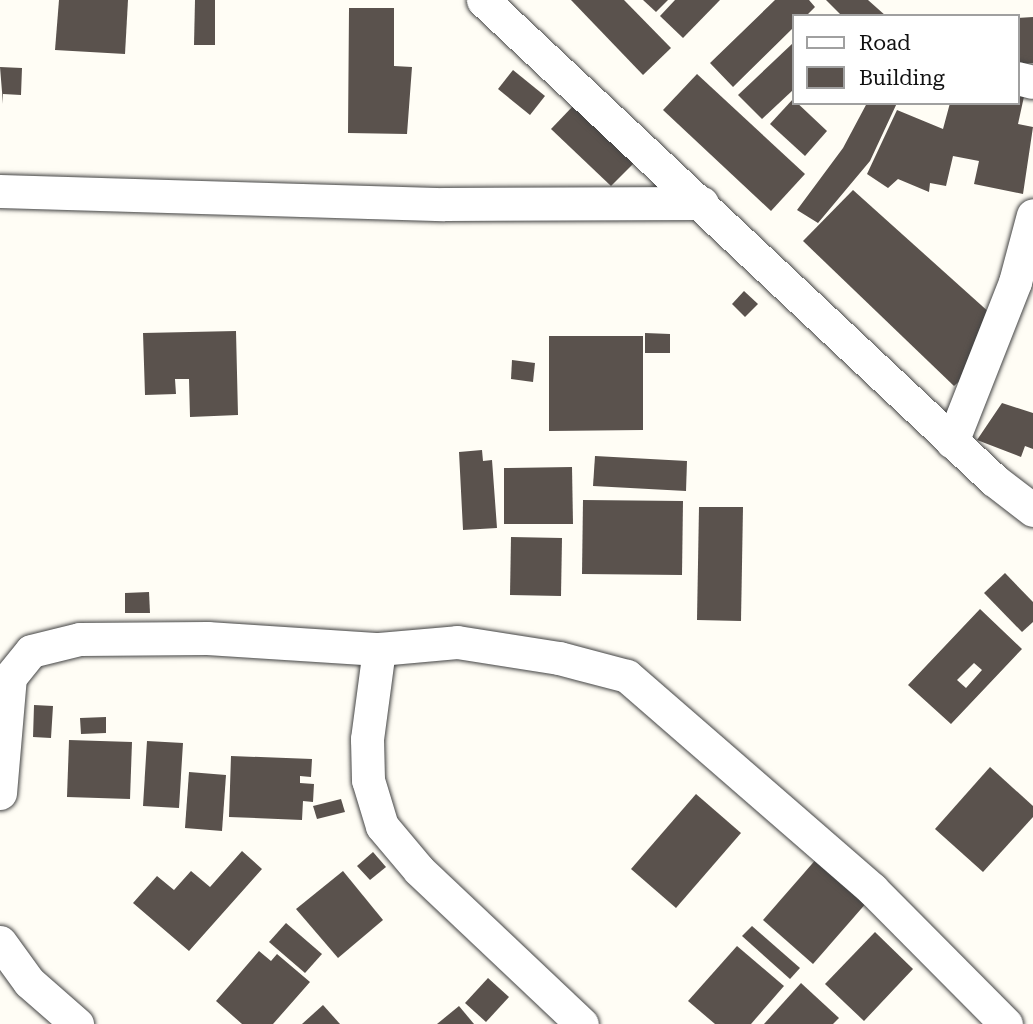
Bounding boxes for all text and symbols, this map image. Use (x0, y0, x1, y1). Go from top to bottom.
legend (792, 14, 1019, 105)
text: Road (859, 31, 911, 55)
text: Building (859, 66, 945, 90)

